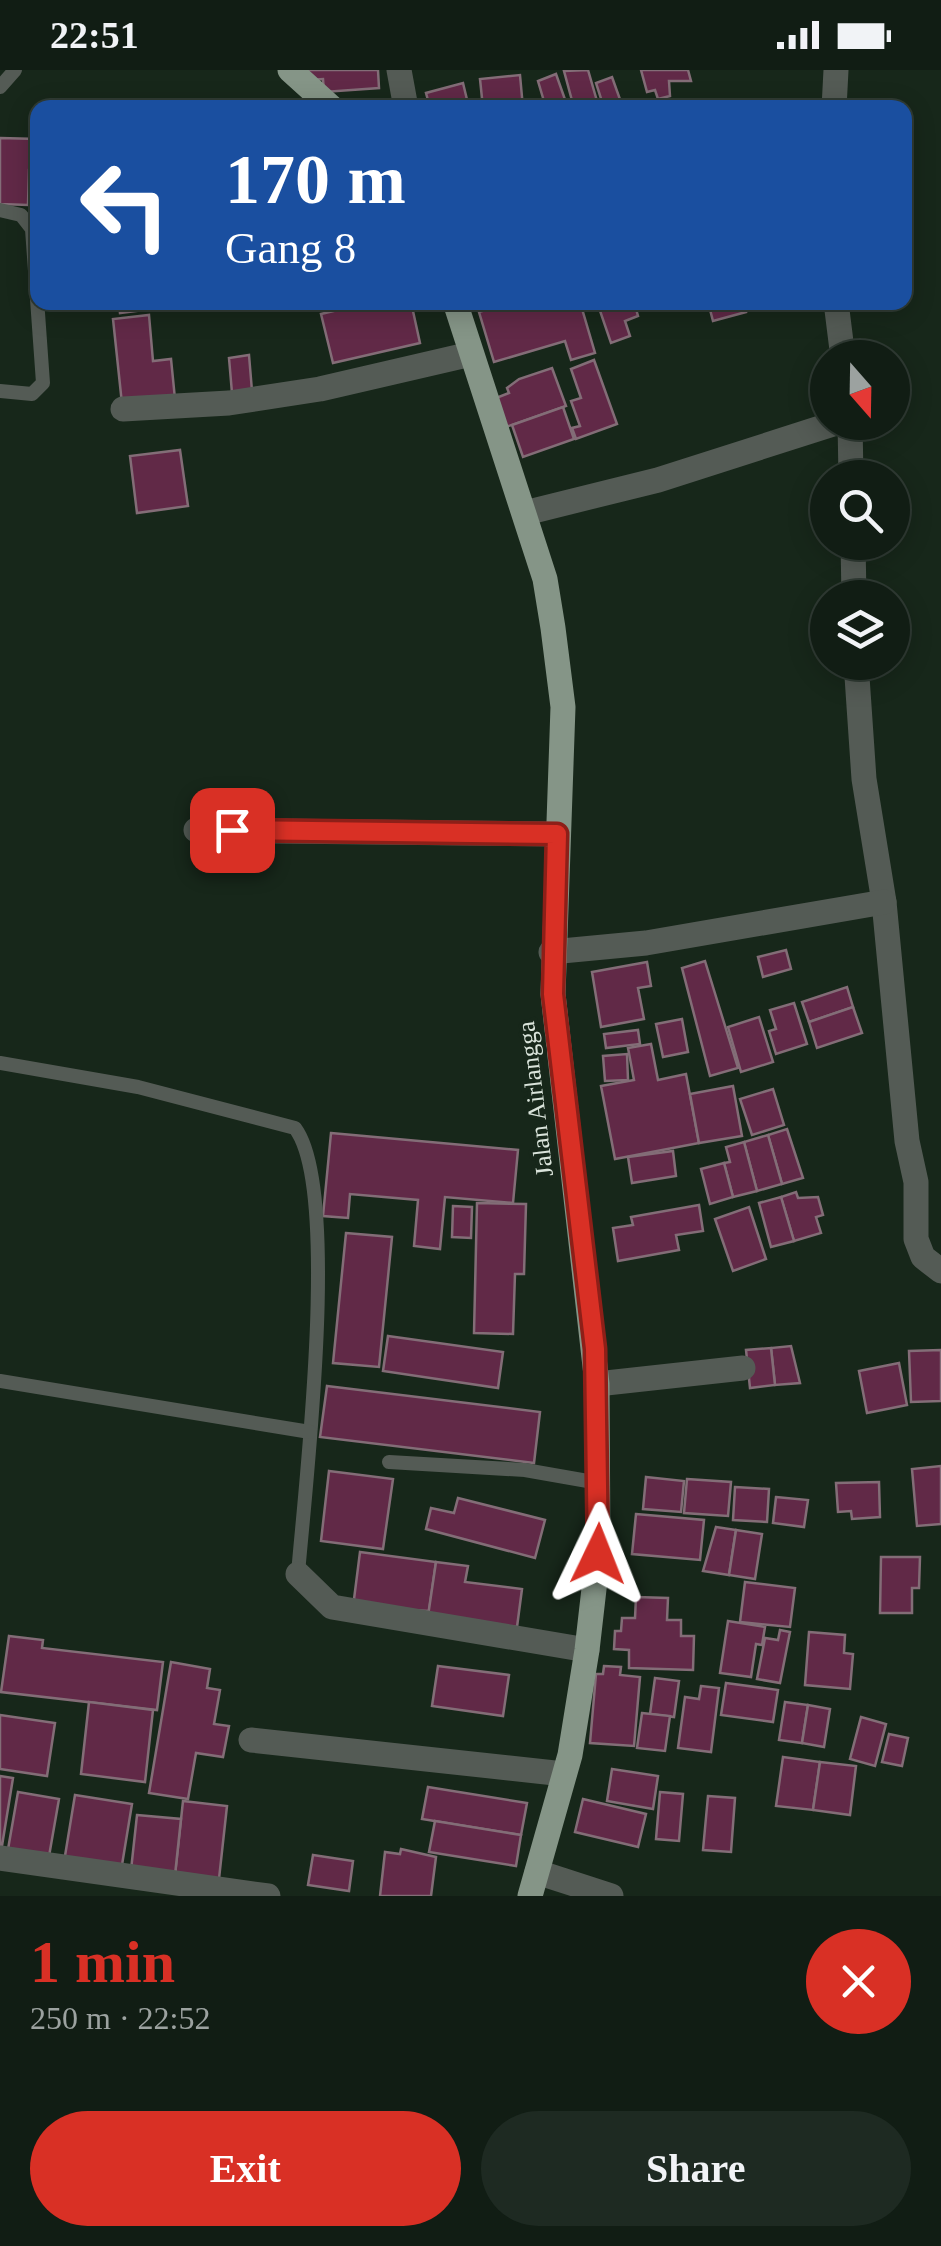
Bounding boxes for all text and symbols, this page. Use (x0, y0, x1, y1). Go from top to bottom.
text: 22:51 (50, 14, 139, 56)
icon: left (60, 140, 190, 270)
text: 170 m (225, 141, 406, 218)
text: Gang 8 (225, 223, 356, 273)
north arrow (810, 340, 910, 440)
map controls (810, 340, 910, 680)
button: search (810, 460, 910, 560)
button: layers (810, 580, 910, 680)
pin (190, 788, 275, 873)
icon: arrive (205, 803, 260, 858)
street label: Jalan Airlangga (512, 1020, 558, 1178)
position arrow (546, 1502, 650, 1606)
text: 1 min (30, 1929, 175, 1995)
button: close (806, 1929, 911, 2034)
text: 250 m · 22:52 (30, 2000, 210, 2036)
button: Exit (30, 2111, 461, 2226)
button: Share (481, 2111, 911, 2226)

